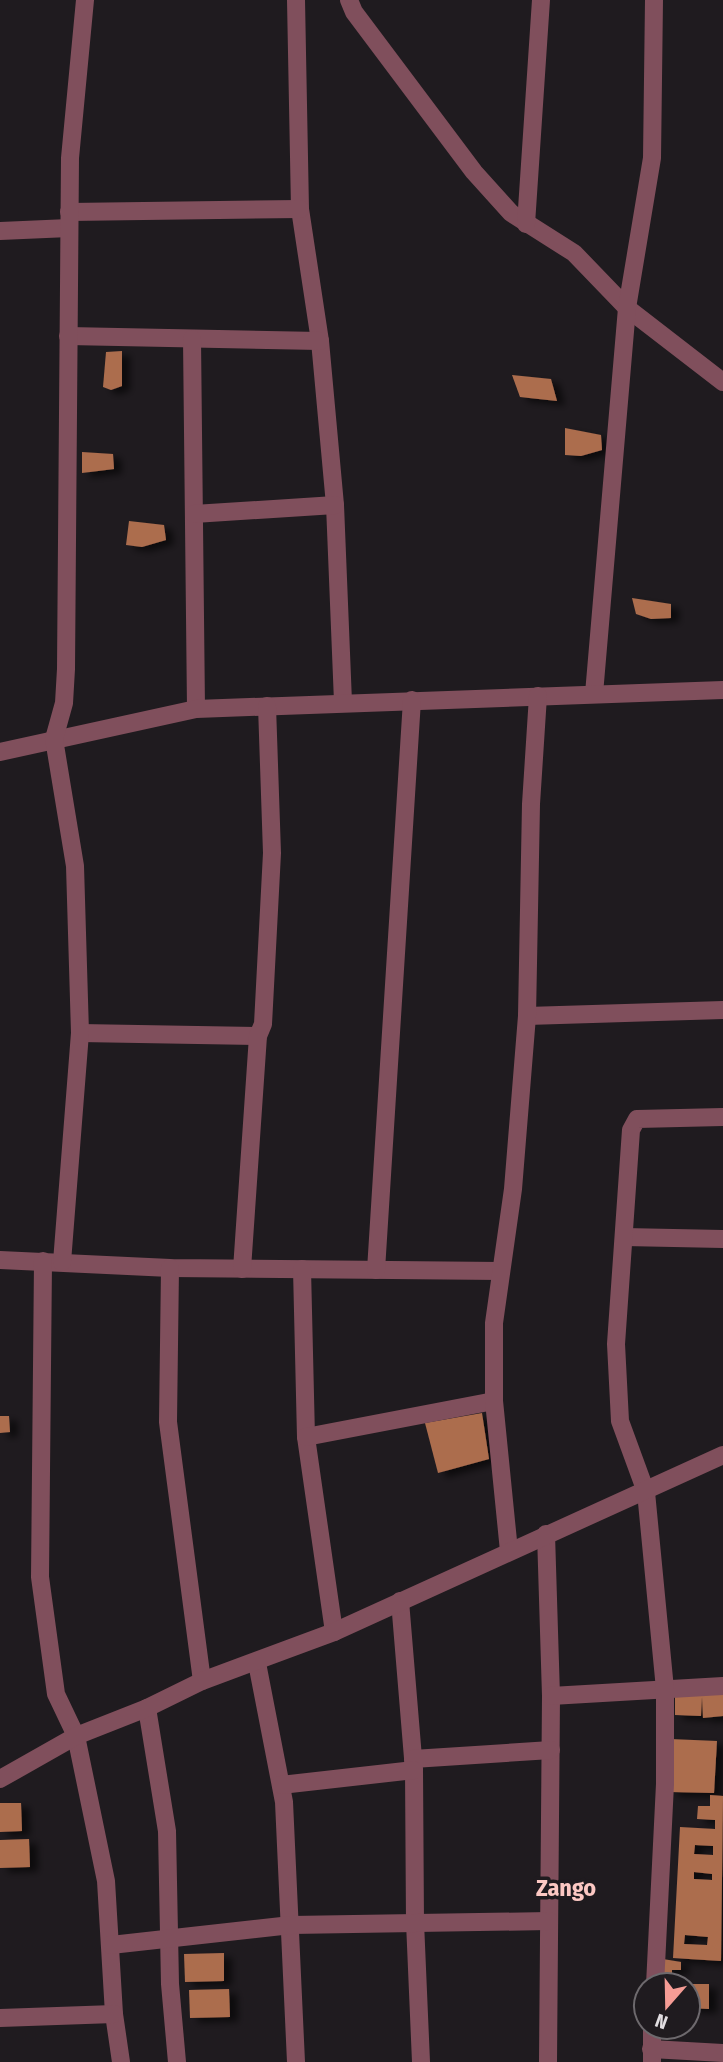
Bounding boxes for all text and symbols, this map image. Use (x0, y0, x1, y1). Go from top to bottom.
district label: Zango (536, 1874, 596, 1902)
north arrow (632, 1971, 702, 2041)
text: N (652, 2009, 671, 2034)

